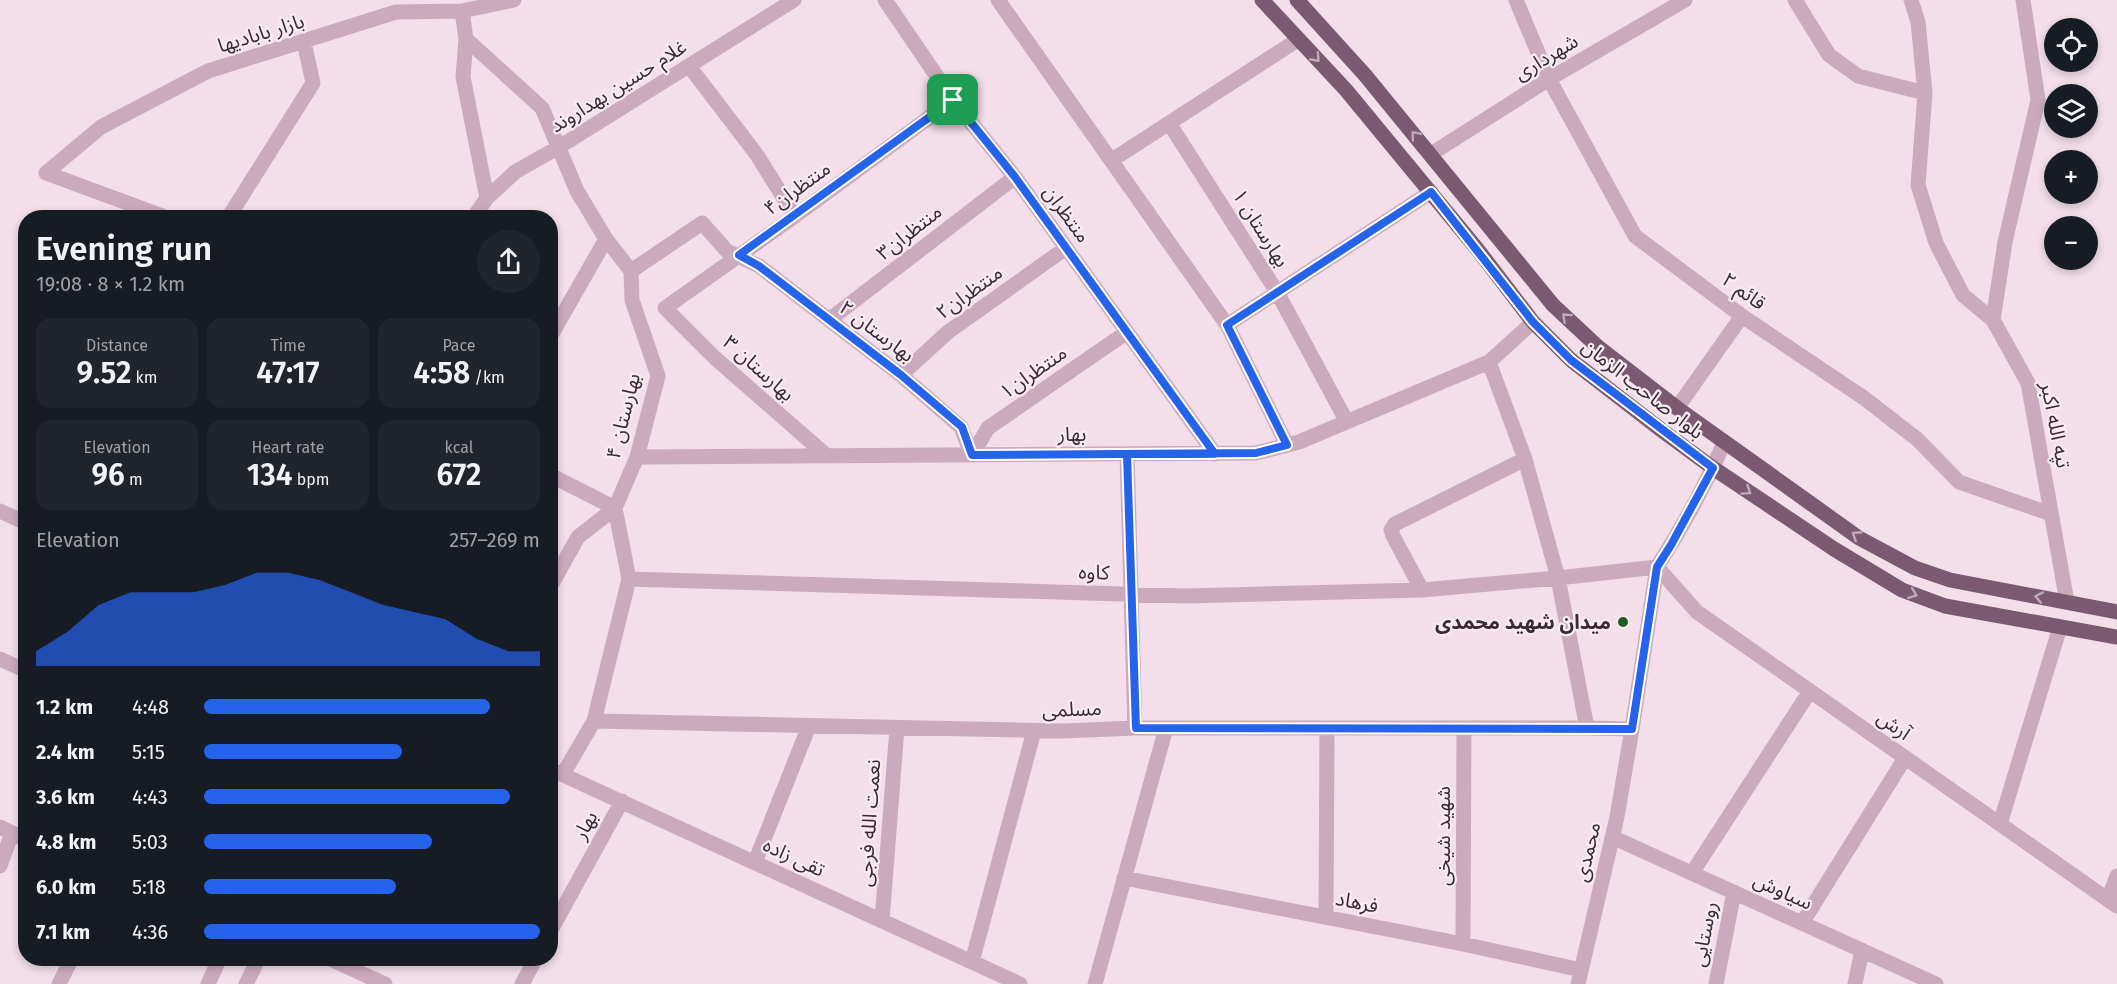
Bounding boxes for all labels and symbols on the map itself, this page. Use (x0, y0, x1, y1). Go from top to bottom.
street label: بازار بابادیها (215, 8, 307, 58)
street label: شهرداری (1510, 29, 1582, 85)
street label: غلام حسین بهداروند (545, 34, 692, 140)
one-way arrow (1309, 51, 1320, 62)
pin (927, 74, 978, 125)
one-way arrow (1411, 131, 1422, 142)
street label: منتظران۴ (759, 156, 835, 220)
street label: منتظران (1038, 181, 1096, 247)
street label: بهارستان ۱ (1228, 185, 1294, 271)
street label: منتظران۳ (872, 199, 946, 265)
street label: منتظران۲ (931, 260, 1007, 324)
street label: قائم ۲ (1716, 267, 1771, 317)
street label: بهارستان ۲ (835, 295, 919, 367)
one-way arrow (1562, 313, 1573, 324)
street label: بهارستان ۳ (718, 330, 800, 406)
street label: بلوار صاحب الزمان (1577, 334, 1709, 444)
street label: منتظران۱ (995, 340, 1071, 404)
street label: بهارستان ۴ (601, 371, 645, 461)
street label: تپه الله اکبر (2035, 379, 2076, 470)
street label: بهار (1057, 422, 1086, 446)
one-way arrow (1740, 484, 1751, 495)
one-way arrow (1852, 531, 1863, 542)
street label: کاوه (1078, 559, 1111, 585)
one-way arrow (1906, 587, 1917, 599)
one-way arrow (2034, 591, 2044, 604)
place label: میدان شهید محمدی (1435, 610, 1611, 634)
marker: میدان شهید محمدی (1616, 615, 1630, 629)
street label: مسلمی (1042, 696, 1102, 722)
street label: آرش (1873, 705, 1916, 746)
street label: نعمت الله فرجی (853, 758, 885, 888)
street label: شهید شیخی (1431, 786, 1455, 886)
street label: بهار (567, 807, 602, 844)
street label: محمدی (1568, 820, 1606, 884)
street label: تقی زاده (759, 832, 829, 882)
street label: سیاوش (1750, 867, 1816, 915)
street label: فرهاد (1334, 886, 1380, 918)
street label: روستایی (1686, 899, 1722, 969)

